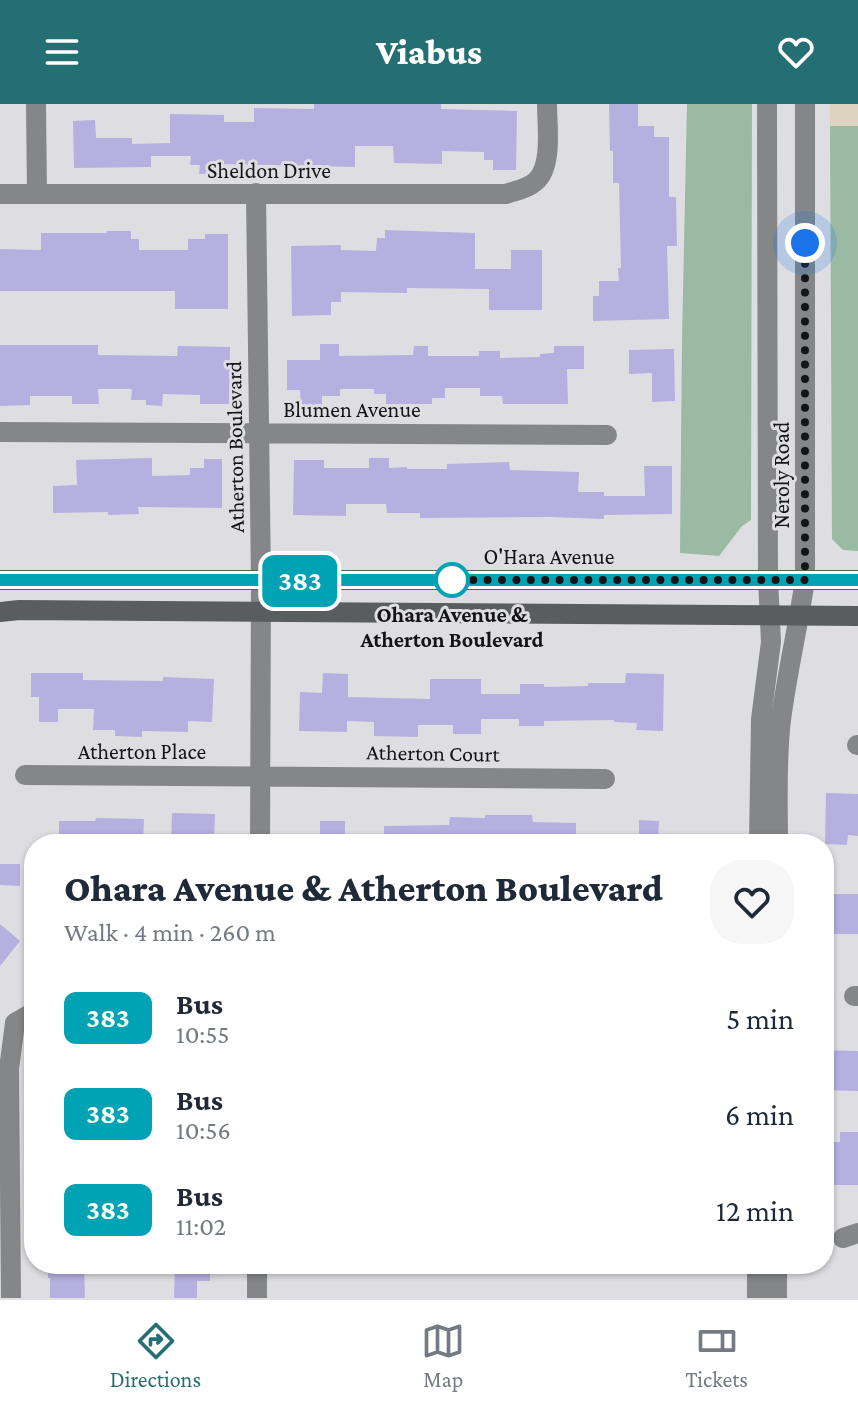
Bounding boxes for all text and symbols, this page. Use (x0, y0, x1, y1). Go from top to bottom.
icon: menu (40, 30, 84, 74)
icon: heart (774, 30, 818, 74)
text: Viabus (376, 32, 482, 72)
street label: Sheldon Drive (207, 158, 331, 183)
your location (785, 223, 825, 263)
street label: Atherton Boulevard (221, 360, 249, 533)
street label: Blumen Avenue (283, 397, 421, 422)
street label: Neroly Road (769, 421, 794, 528)
street label: O'Hara Avenue (484, 544, 614, 569)
line badge: 383 (254, 555, 346, 607)
marker: Ohara Avenue & Atherton Boulevard (435, 563, 469, 597)
text: 383 (278, 565, 322, 596)
place label: Ohara Avenue & Atherton Boulevard (359, 602, 544, 652)
street label: Atherton Place (78, 739, 206, 764)
street label: Atherton Court (366, 739, 501, 767)
button: heart (710, 860, 794, 944)
text: Ohara Avenue & Atherton Boulevard (64, 867, 663, 909)
text: Walk · 4 min · 260 m (64, 918, 276, 947)
text: Bus (176, 987, 223, 1020)
text: 383 (86, 1002, 130, 1033)
text: 5 min (726, 1002, 794, 1035)
text: 10:55 (176, 1020, 230, 1049)
text: Bus (176, 1083, 223, 1116)
text: 383 (86, 1098, 130, 1129)
text: 6 min (725, 1098, 794, 1131)
text: 10:56 (176, 1116, 231, 1145)
text: Bus (176, 1179, 223, 1212)
text: 383 (86, 1194, 130, 1225)
text: 12 min (716, 1194, 794, 1227)
text: 11:02 (176, 1212, 226, 1241)
tab: Directions (110, 1319, 201, 1392)
tab: Map (421, 1319, 465, 1392)
tab: Tickets (685, 1319, 748, 1392)

